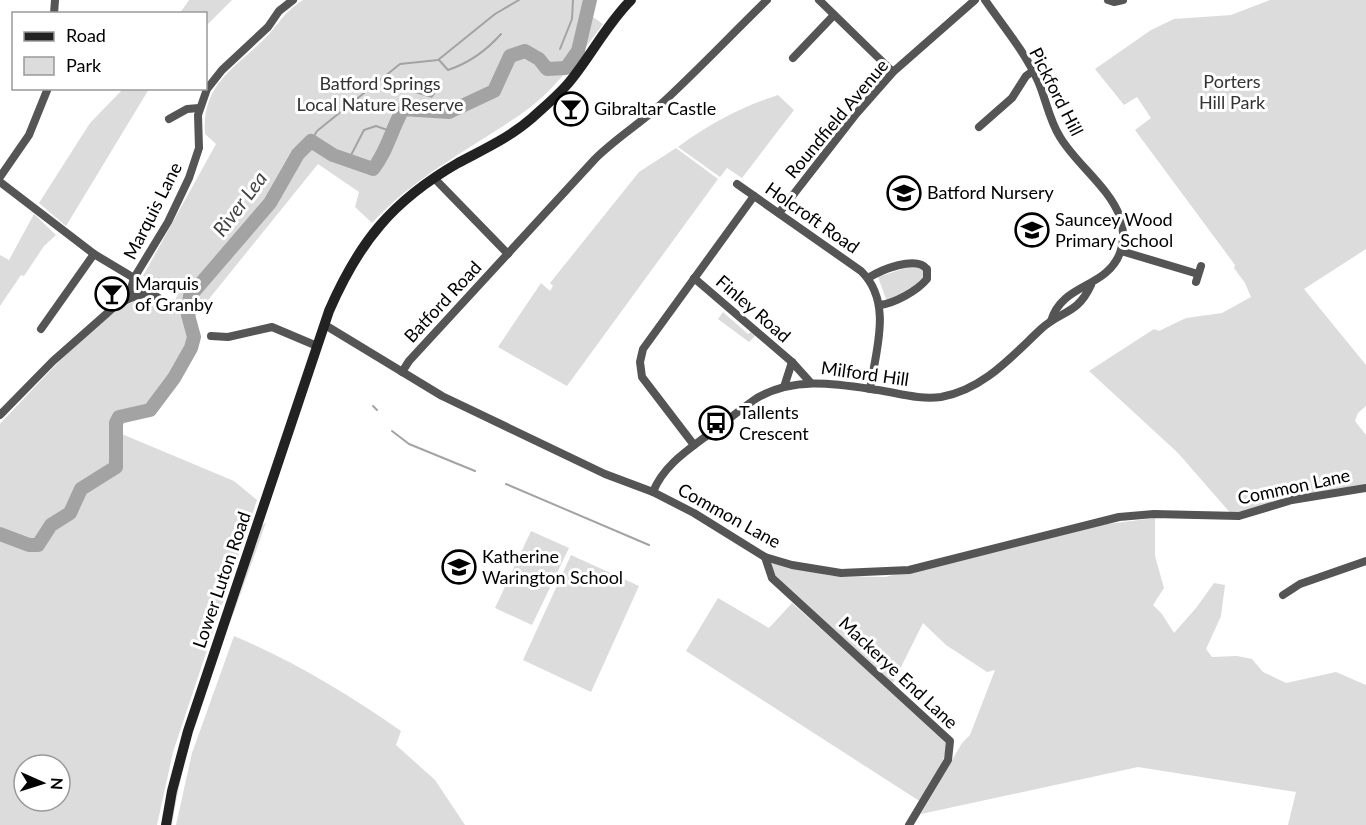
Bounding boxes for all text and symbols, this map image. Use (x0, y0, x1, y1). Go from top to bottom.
legend (12, 12, 207, 90)
text: Road (66, 24, 106, 46)
street label: Pickford Hill (1025, 44, 1089, 139)
text: Park (66, 54, 102, 76)
street label: Roundfield Avenue (780, 54, 892, 182)
park label: Porters Hill Park (1199, 70, 1266, 113)
park label: Batford Springs Local Nature Reserve (297, 72, 463, 115)
bar icon: Gibraltar Castle (553, 91, 589, 127)
place label: Gibraltar Castle (594, 97, 716, 119)
street label: Marquis Lane (118, 158, 186, 263)
water label: River Lea (207, 166, 271, 240)
school or university icon: Batford Nursery (886, 175, 922, 211)
street label: Holcroft Road (761, 177, 864, 258)
place label: Batford Nursery (927, 181, 1054, 203)
place label: Sauncey Wood Primary School (1055, 208, 1173, 251)
school or university icon: Sauncey Wood Primary School (1014, 212, 1050, 248)
street label: Batford Road (399, 256, 486, 347)
street label: Finley Road (712, 270, 795, 347)
place label: Marquis of Granby (135, 272, 214, 315)
bar icon: Marquis of Granby (94, 276, 130, 312)
street label: Milford Hill (820, 356, 911, 390)
place label: Tallents Crescent (739, 401, 809, 444)
bus stop icon: Tallents Crescent (698, 405, 734, 441)
street label: Common Lane (1236, 463, 1352, 509)
street label: Common Lane (674, 478, 785, 552)
street label: Lower Luton Road (187, 509, 255, 651)
place label: Katherine Warington School (482, 545, 623, 588)
school or university icon: Katherine Warington School (441, 549, 477, 585)
street label: Mackerye End Lane (835, 612, 963, 733)
north arrow (12, 753, 72, 813)
text: N (48, 777, 67, 790)

